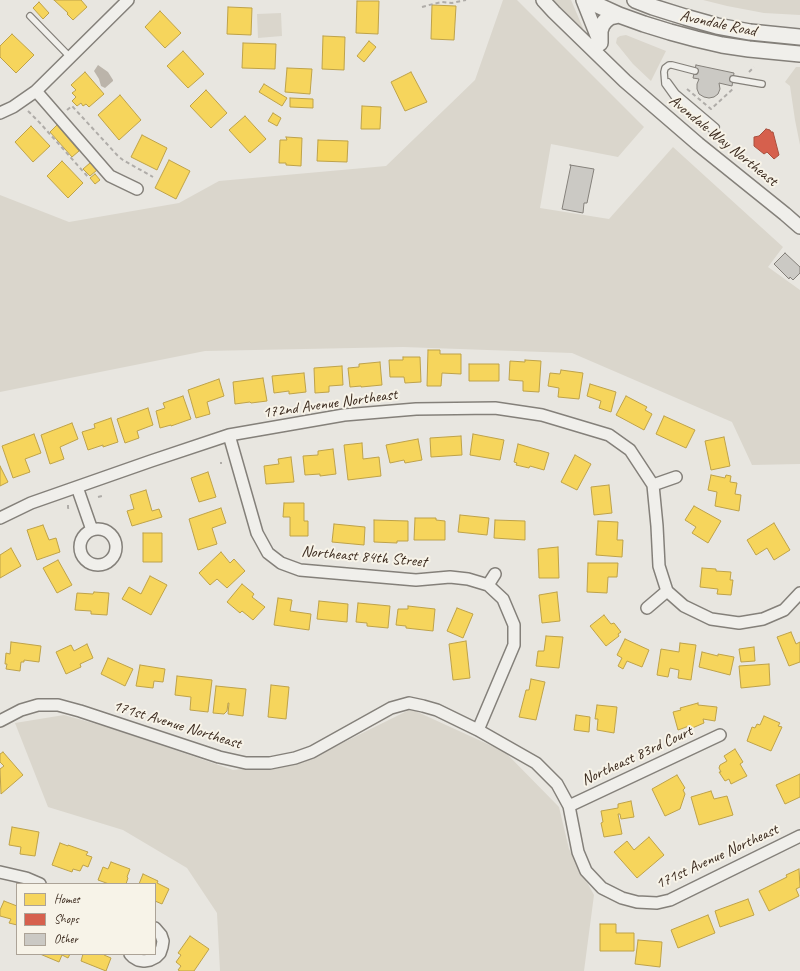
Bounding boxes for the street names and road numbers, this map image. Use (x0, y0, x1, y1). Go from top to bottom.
street label: Avondale Road (678, 7, 758, 41)
street label: Avondale Way Northeast (665, 91, 781, 191)
street label: 172nd Avenue Northeast (261, 385, 399, 423)
street label: Northeast 84th Street (301, 542, 427, 572)
street label: 171st Avenue Northeast (111, 696, 243, 754)
street label: Northeast 83rd Court (578, 722, 696, 790)
street label: 171st Avenue Northeast (653, 820, 781, 894)

